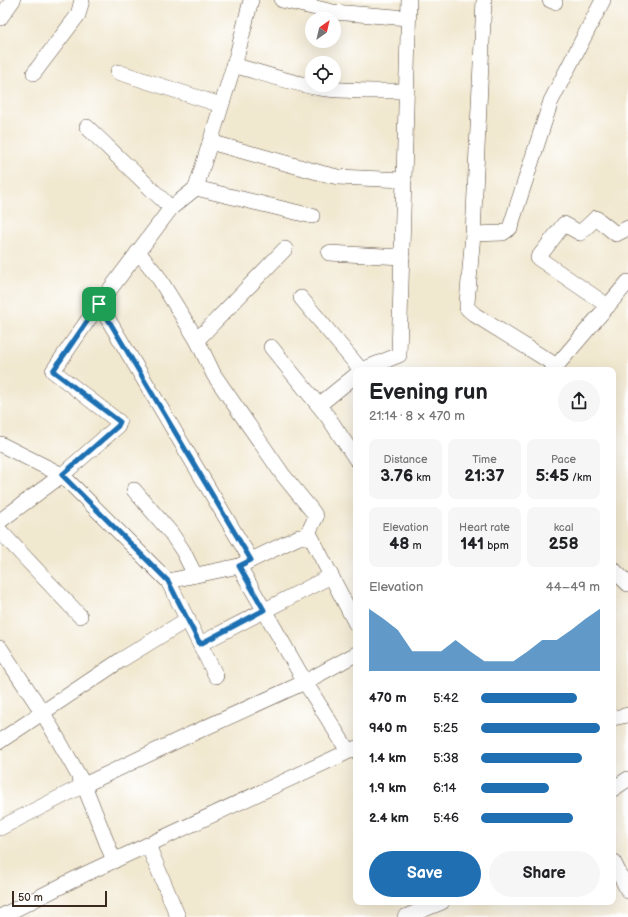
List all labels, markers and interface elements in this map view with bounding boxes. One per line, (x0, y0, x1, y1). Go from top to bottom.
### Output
north arrow (305, 12, 341, 48)
map controls (305, 12, 341, 92)
button: locate (305, 56, 341, 92)
pin (82, 287, 116, 321)
icon: arrive (88, 293, 110, 315)
text: Evening run (369, 379, 488, 406)
button: share (558, 380, 600, 422)
text: 21:14 · 8 × 470 m (369, 408, 465, 424)
text: Distance (384, 453, 427, 466)
text: Time (472, 453, 497, 466)
text: Pace (551, 453, 576, 466)
text: 3.76 (380, 466, 413, 486)
text: 21:37 (464, 466, 505, 486)
text: 5:45 (535, 466, 569, 486)
text: km (413, 471, 431, 484)
text: /km (569, 471, 592, 484)
text: Elevation (383, 521, 428, 534)
text: Heart rate (459, 521, 510, 534)
text: kcal (554, 521, 573, 534)
text: 48 (389, 534, 410, 554)
text: 141 (460, 534, 484, 554)
text: 258 (548, 534, 579, 554)
text: m (410, 539, 422, 552)
text: bpm (484, 539, 509, 552)
text: Elevation (369, 579, 423, 595)
text: 44–49 m (546, 579, 600, 595)
text: 470 m (369, 690, 407, 706)
text: 5:42 (433, 690, 459, 706)
text: 940 m (369, 720, 407, 736)
text: 5:25 (433, 720, 458, 736)
text: 1.4 km (369, 750, 406, 766)
text: 5:38 (433, 750, 459, 766)
text: 1.9 km (369, 780, 406, 796)
text: 6:14 (433, 780, 457, 796)
text: 2.4 km (369, 810, 409, 826)
text: 5:46 (433, 810, 459, 826)
button: Save (369, 851, 481, 897)
button: Share (489, 851, 600, 897)
scale bar (12, 889, 107, 908)
text: 50 m (18, 891, 43, 904)

